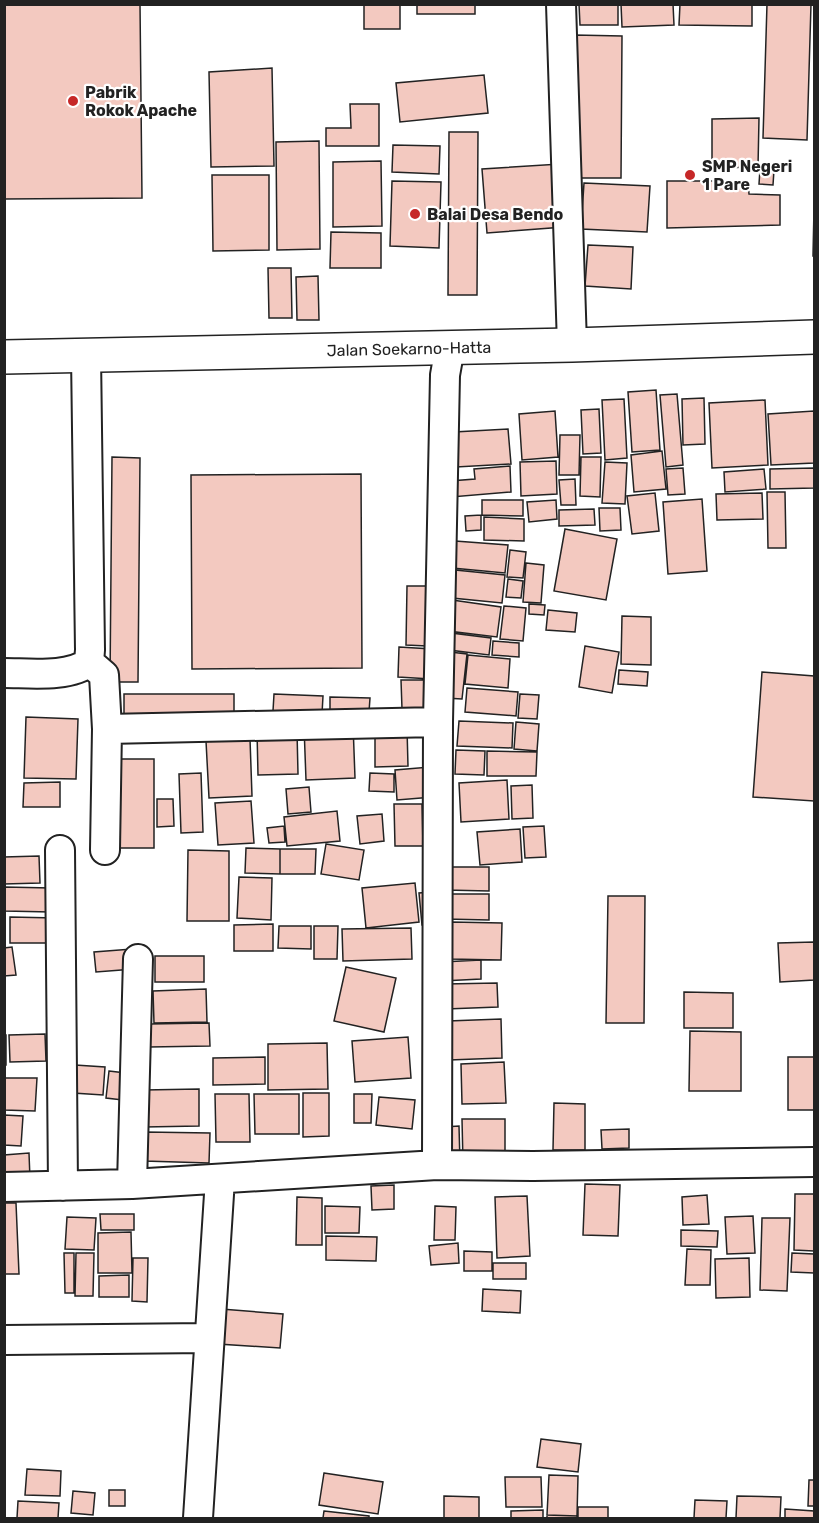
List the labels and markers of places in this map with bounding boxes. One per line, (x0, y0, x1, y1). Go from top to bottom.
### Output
place label: Pabrik Rokok Apache (85, 83, 197, 120)
marker: Pabrik Rokok Apache (66, 94, 80, 108)
place label: SMP Negeri 1 Pare (702, 157, 792, 194)
marker: SMP Negeri 1 Pare (683, 168, 697, 182)
place label: Balai Desa Bendo (427, 205, 564, 224)
marker: Balai Desa Bendo (408, 207, 422, 221)

